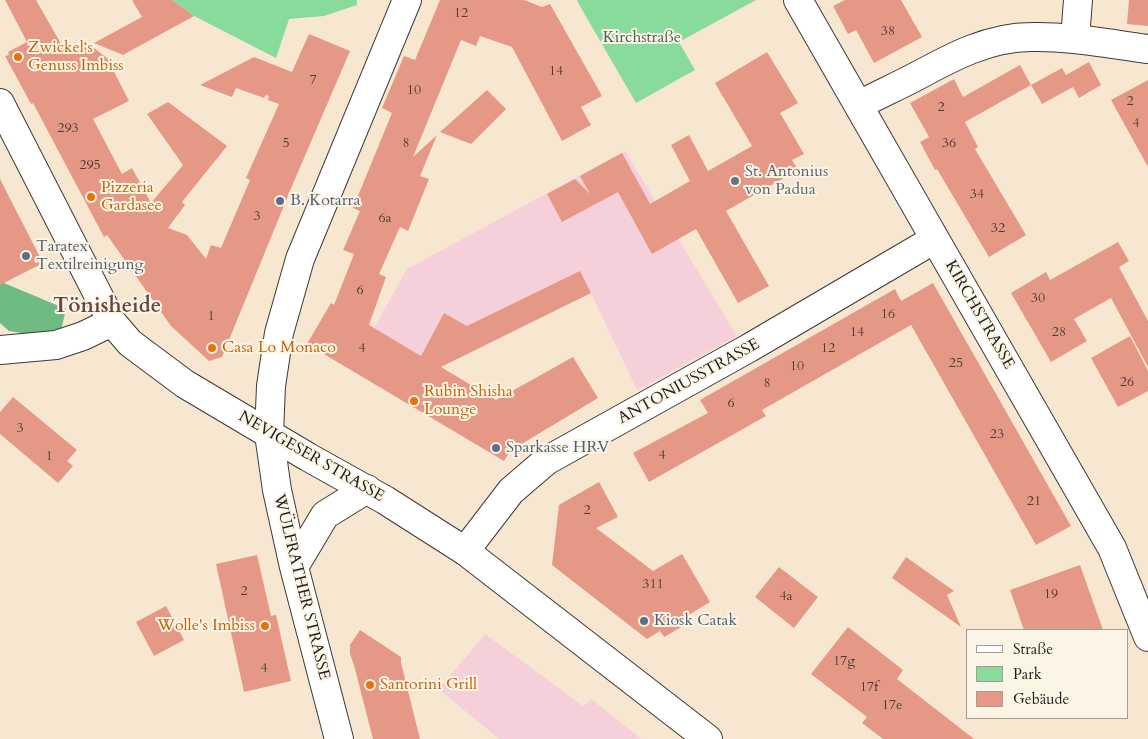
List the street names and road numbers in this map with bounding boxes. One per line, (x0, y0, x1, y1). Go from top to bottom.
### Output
street label: KIRCHSTRASSE (940, 257, 1018, 373)
street label: ANTONIUSSTRASSE (615, 335, 763, 429)
street label: NEVIGESER STRASSE (235, 408, 387, 506)
street label: WÜLFRATHER STRASSE (269, 492, 333, 682)

